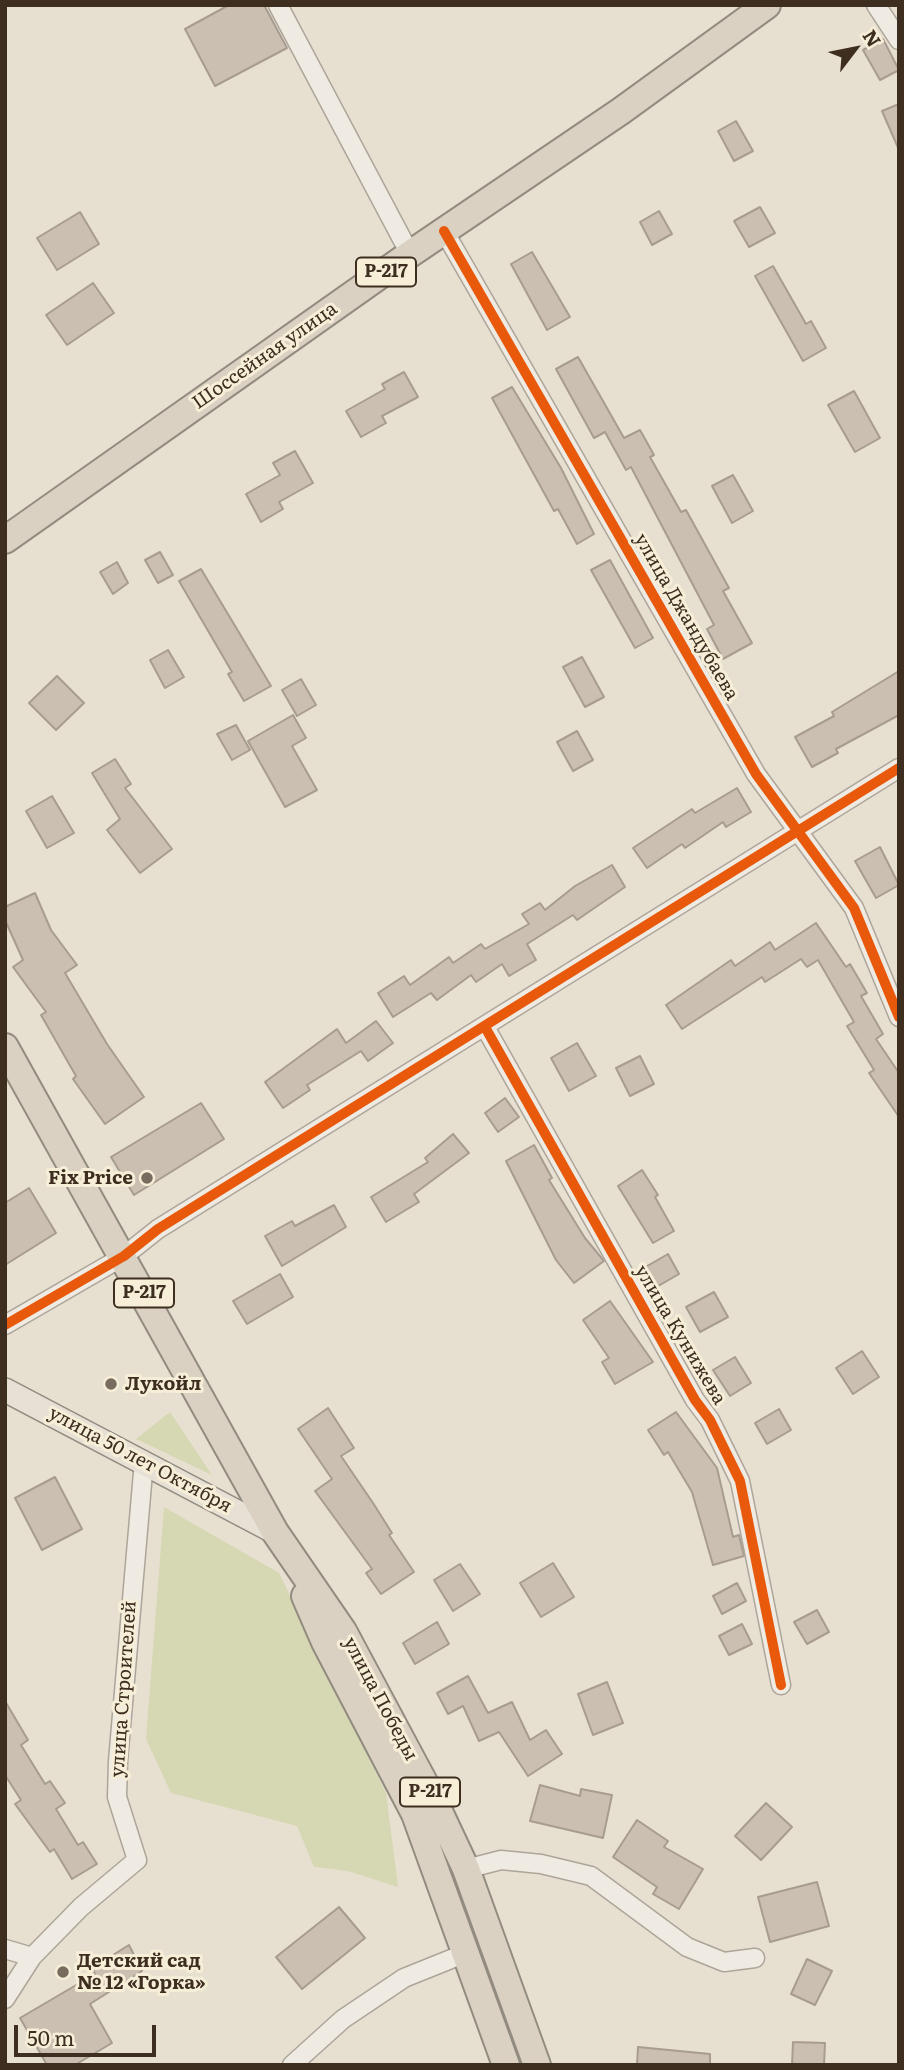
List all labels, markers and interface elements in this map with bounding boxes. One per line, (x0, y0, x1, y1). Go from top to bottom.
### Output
north arrow (820, 14, 890, 84)
text: N (857, 24, 889, 52)
road number: Р-217 (356, 258, 416, 286)
street label: Шоссейная улица (188, 298, 342, 414)
street label: улица Джандубаева (629, 529, 743, 705)
place label: Fix Price (48, 1167, 133, 1189)
marker: Fix Price (139, 1170, 155, 1186)
street label: улица Кунижева (629, 1261, 731, 1409)
road number: Р-217 (114, 1278, 174, 1308)
place label: Лукойл (125, 1373, 201, 1395)
marker: Лукойл (103, 1376, 119, 1392)
street label: улица 50 лет Октября (44, 1402, 236, 1518)
street label: улица Строителей (106, 1600, 142, 1778)
street label: улица Победы (338, 1633, 422, 1765)
road number: Р-217 (400, 1778, 460, 1806)
place label: Детский сад № 12 «Горка» (77, 1950, 206, 1994)
marker: Детский сад № 12 «Горка» (55, 1964, 71, 1980)
scale bar (18, 2010, 159, 2054)
text: 50 m (27, 2021, 74, 2052)

